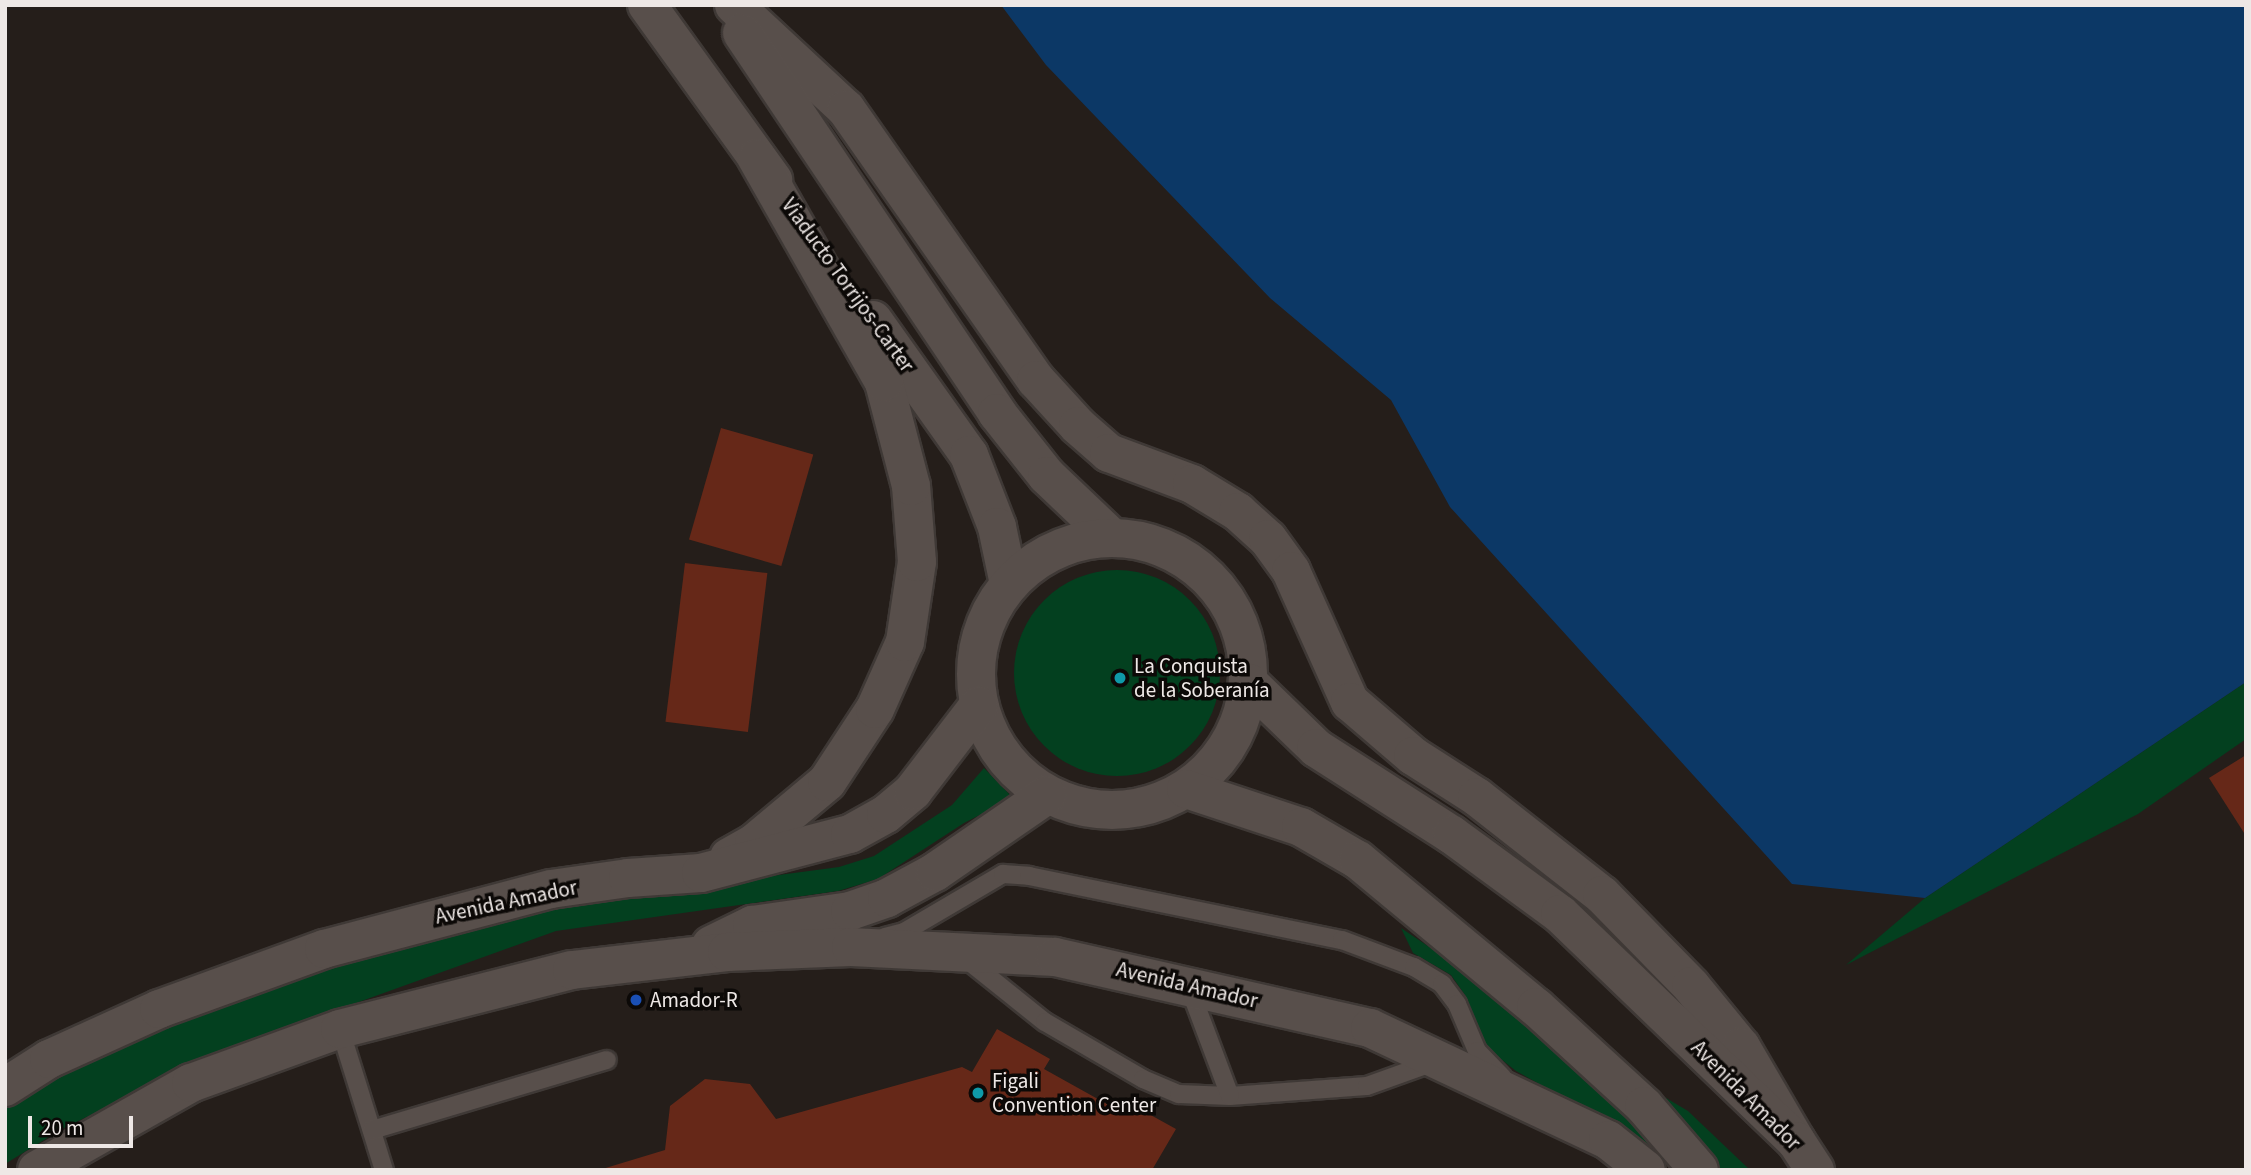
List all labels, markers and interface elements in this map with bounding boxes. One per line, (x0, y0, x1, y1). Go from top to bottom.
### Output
street label: Viaducto Torrijos-Carter (776, 193, 920, 377)
place label: La Conquista de la Soberanía (1134, 653, 1270, 703)
marker: La Conquista de la Soberanía (1112, 670, 1128, 686)
street label: Avenida Amador (433, 875, 579, 929)
street label: Avenida Amador (1114, 957, 1260, 1013)
place label: Amador-R (650, 987, 738, 1013)
marker: Amador-R (628, 992, 644, 1008)
street label: Avenida Amador (1686, 1035, 1806, 1155)
place label: Figali Convention Center (992, 1068, 1156, 1118)
marker: Figali Convention Center (970, 1085, 986, 1101)
scale bar (32, 1102, 136, 1146)
text: 20 m (41, 1113, 83, 1143)

